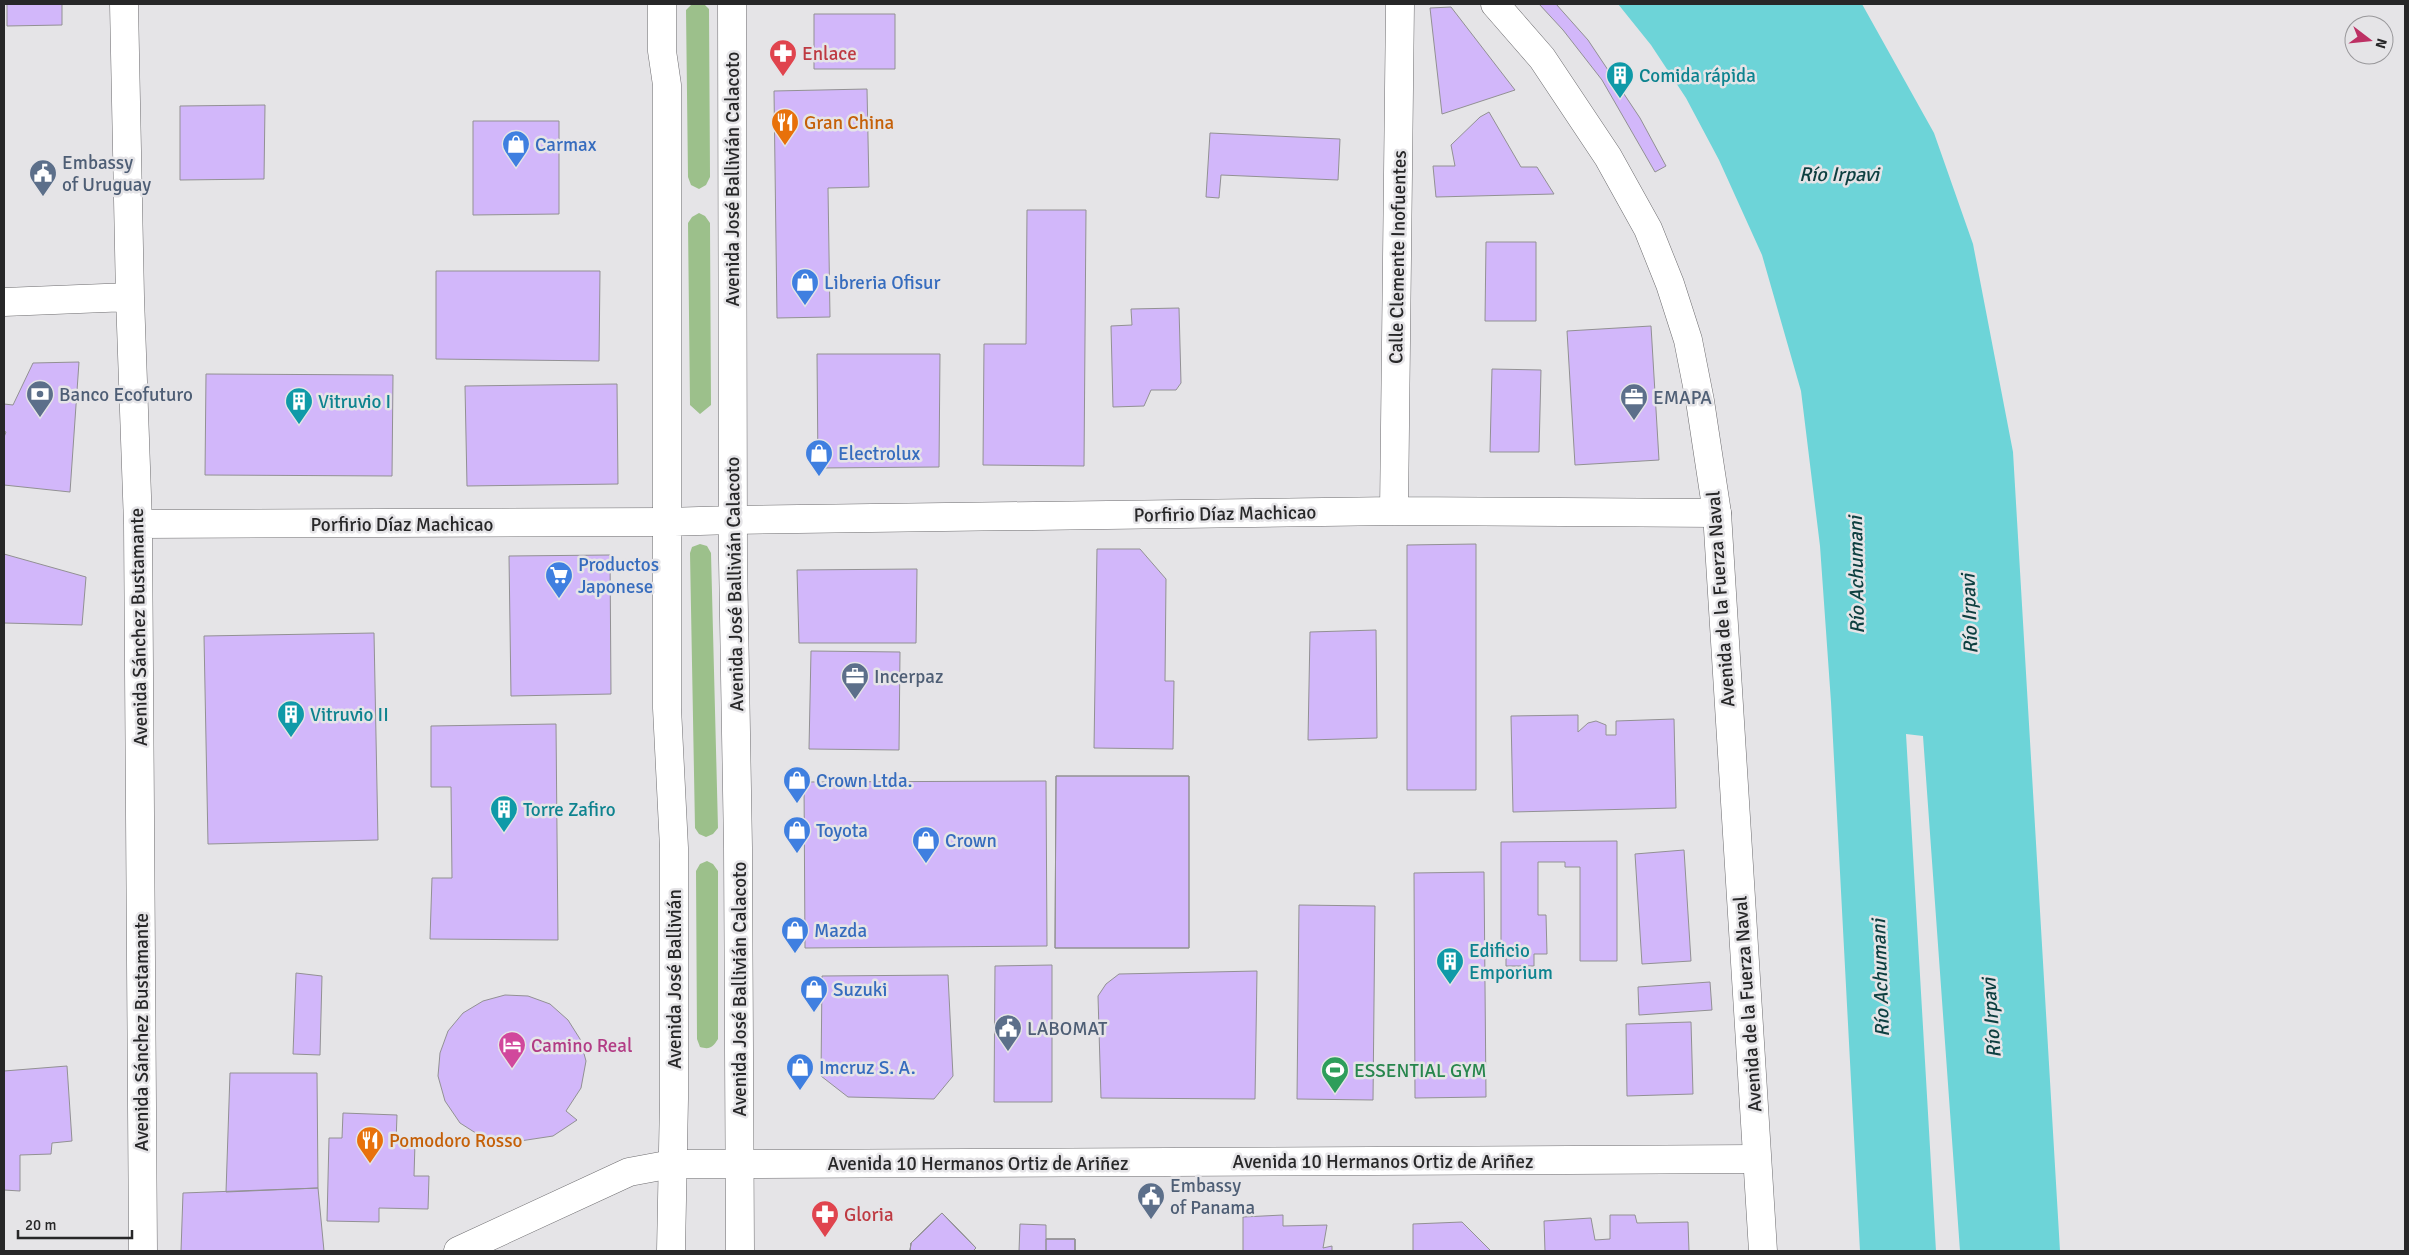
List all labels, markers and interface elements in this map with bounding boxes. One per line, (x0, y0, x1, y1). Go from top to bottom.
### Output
north arrow (2344, 15, 2394, 65)
text: N (2372, 36, 2391, 50)
pharmacy icon: Enlace (768, 38, 798, 77)
place label: Enlace (802, 42, 857, 66)
street label: Avenida José Ballivián Calacoto (721, 52, 745, 306)
building icon: Comida rápida (1605, 60, 1635, 99)
place label: Comida rápida (1639, 64, 1756, 88)
restaurant icon: Gran China (770, 107, 800, 146)
place label: Gran China (804, 111, 894, 135)
shop icon: Carmax (501, 129, 531, 168)
place label: Carmax (535, 133, 597, 157)
street label: Calle Clemente Inofuentes (1384, 150, 1412, 364)
place label: Embassy of Uruguay (62, 151, 151, 197)
public building icon: Embassy of Uruguay (28, 158, 58, 197)
water label: Río Irpavi (1799, 162, 1881, 187)
shop icon: Libreria Ofisur (790, 267, 820, 306)
place label: Libreria Ofisur (824, 271, 940, 295)
bank icon: Banco Ecofuturo (25, 379, 55, 418)
office icon: EMAPA (1619, 382, 1649, 421)
place label: Banco Ecofuturo (59, 383, 193, 407)
building icon: Vitruvio I (284, 386, 314, 425)
place label: EMAPA (1653, 386, 1712, 410)
place label: Vitruvio I (318, 390, 391, 414)
shop icon: Electrolux (804, 438, 834, 477)
place label: Electrolux (838, 442, 921, 466)
street label: Avenida José Ballivián Calacoto (721, 456, 749, 712)
street label: Avenida de la Fuerza Naval (1701, 490, 1741, 708)
street label: Porfirio Díaz Machicao (1133, 500, 1317, 528)
street label: Avenida Sánchez Bustamante (125, 508, 153, 746)
street label: Porfirio Díaz Machicao (311, 513, 493, 537)
water label: Río Achumani (1843, 514, 1870, 634)
place label: Productos Japonese (578, 553, 659, 599)
supermarket icon: Productos Japonese (544, 560, 574, 599)
water label: Río Irpavi (1956, 572, 1983, 654)
office icon: Incerpaz (840, 661, 870, 700)
place label: Incerpaz (874, 665, 943, 689)
building icon: Vitruvio II (276, 699, 306, 738)
place label: Vitruvio II (310, 703, 389, 727)
shop icon: Crown Ltda. (782, 765, 812, 804)
place label: Crown Ltda. (816, 769, 913, 793)
building icon: Torre Zafiro (489, 794, 519, 833)
place label: Torre Zafiro (523, 798, 616, 822)
shop icon: Toyota (782, 815, 812, 854)
place label: Toyota (816, 819, 868, 843)
shop icon: Crown (911, 825, 941, 864)
place label: Crown (945, 829, 997, 853)
street label: Avenida José Ballivián Calacoto (728, 862, 752, 1116)
street label: Avenida José Ballivián (663, 889, 687, 1069)
street label: Avenida de la Fuerza Naval (1728, 895, 1768, 1113)
street label: Avenida Sánchez Bustamante (130, 913, 154, 1151)
shop icon: Mazda (780, 915, 810, 954)
water label: Río Achumani (1866, 917, 1895, 1037)
place label: Mazda (814, 919, 867, 943)
place label: Edificio Emporium (1469, 939, 1553, 985)
building icon: Edificio Emporium (1435, 946, 1465, 985)
shop icon: Suzuki (799, 974, 829, 1013)
water label: Río Irpavi (1976, 975, 2007, 1059)
place label: Suzuki (833, 978, 887, 1002)
public building icon: LABOMAT (993, 1013, 1023, 1052)
place label: LABOMAT (1027, 1017, 1108, 1041)
hotel icon: Camino Real (497, 1030, 527, 1069)
place label: Camino Real (531, 1034, 633, 1058)
shop icon: Imcruz S. A. (785, 1052, 815, 1091)
sports icon: ESSENTIAL GYM (1320, 1055, 1350, 1094)
place label: Imcruz S. A. (819, 1056, 916, 1080)
place label: ESSENTIAL GYM (1354, 1059, 1486, 1083)
restaurant icon: Pomodoro Rosso (355, 1125, 385, 1164)
place label: Pomodoro Rosso (389, 1129, 522, 1153)
street label: Avenida 10 Hermanos Ortiz de Ariñez (1233, 1150, 1533, 1174)
street label: Avenida 10 Hermanos Ortiz de Ariñez (828, 1152, 1128, 1176)
place label: Embassy of Panama (1170, 1174, 1255, 1220)
public building icon: Embassy of Panama (1136, 1181, 1166, 1220)
pharmacy icon: Gloria (810, 1199, 840, 1238)
place label: Gloria (844, 1203, 894, 1227)
scale bar (18, 1208, 131, 1240)
text: 20 m (25, 1216, 56, 1234)

